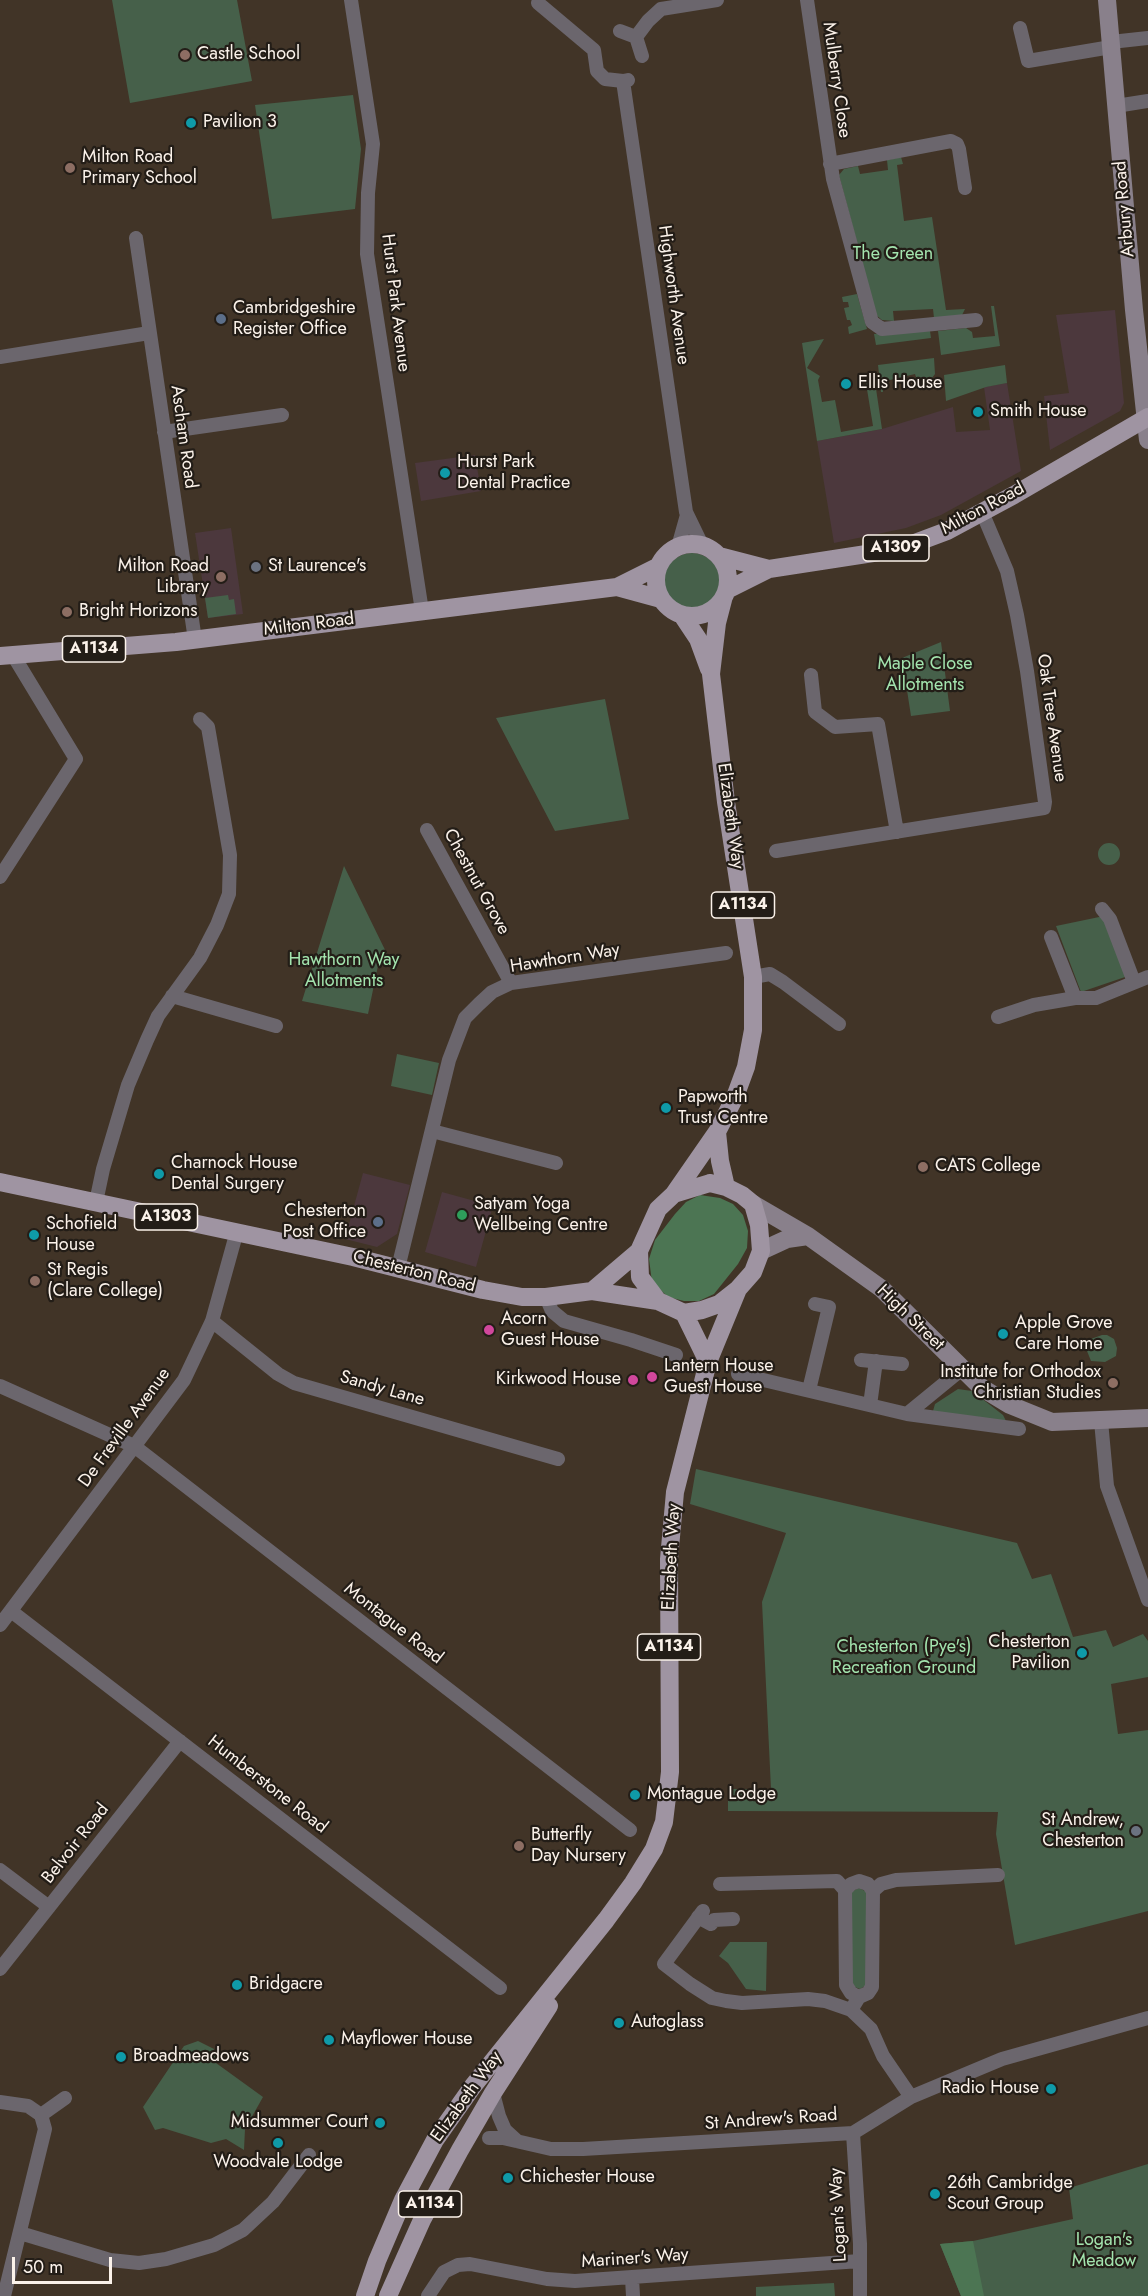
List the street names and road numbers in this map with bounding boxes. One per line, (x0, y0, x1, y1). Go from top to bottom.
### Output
street label: Mulberry Close (817, 21, 855, 139)
street label: Arbury Road (1110, 160, 1140, 258)
street label: Highworth Avenue (653, 224, 693, 366)
street label: Hurst Park Avenue (376, 233, 414, 373)
street label: Ascham Road (165, 384, 201, 490)
street label: Milton Road (938, 478, 1028, 540)
road number: A1309 (863, 535, 929, 561)
street label: Milton Road (262, 609, 356, 641)
road number: A1134 (62, 636, 125, 662)
street label: Oak Tree Avenue (1031, 653, 1071, 783)
street label: Elizabeth Way (712, 762, 748, 870)
street label: Chestnut Grove (438, 825, 514, 939)
road number: A1134 (712, 892, 774, 918)
street label: Hawthorn Way (509, 940, 621, 978)
road number: A1303 (134, 1204, 198, 1230)
street label: Chesterton Road (350, 1246, 478, 1298)
street label: High Street (872, 1280, 948, 1356)
street label: De Freville Avenue (75, 1364, 175, 1492)
street label: Sandy Lane (337, 1367, 427, 1411)
street label: Elizabeth Way (658, 1503, 686, 1611)
street label: Montague Road (339, 1579, 447, 1669)
road number: A1134 (638, 1634, 700, 1660)
street label: Humberstone Road (203, 1731, 331, 1839)
street label: Belvoir Road (38, 1800, 114, 1888)
street label: Elizabeth Way (427, 2047, 507, 2147)
street label: St Andrew's Road (704, 2105, 838, 2135)
street label: Logan's Way (826, 2167, 852, 2263)
road number: A1134 (398, 2191, 462, 2217)
street label: Mariner's Way (581, 2244, 689, 2274)

